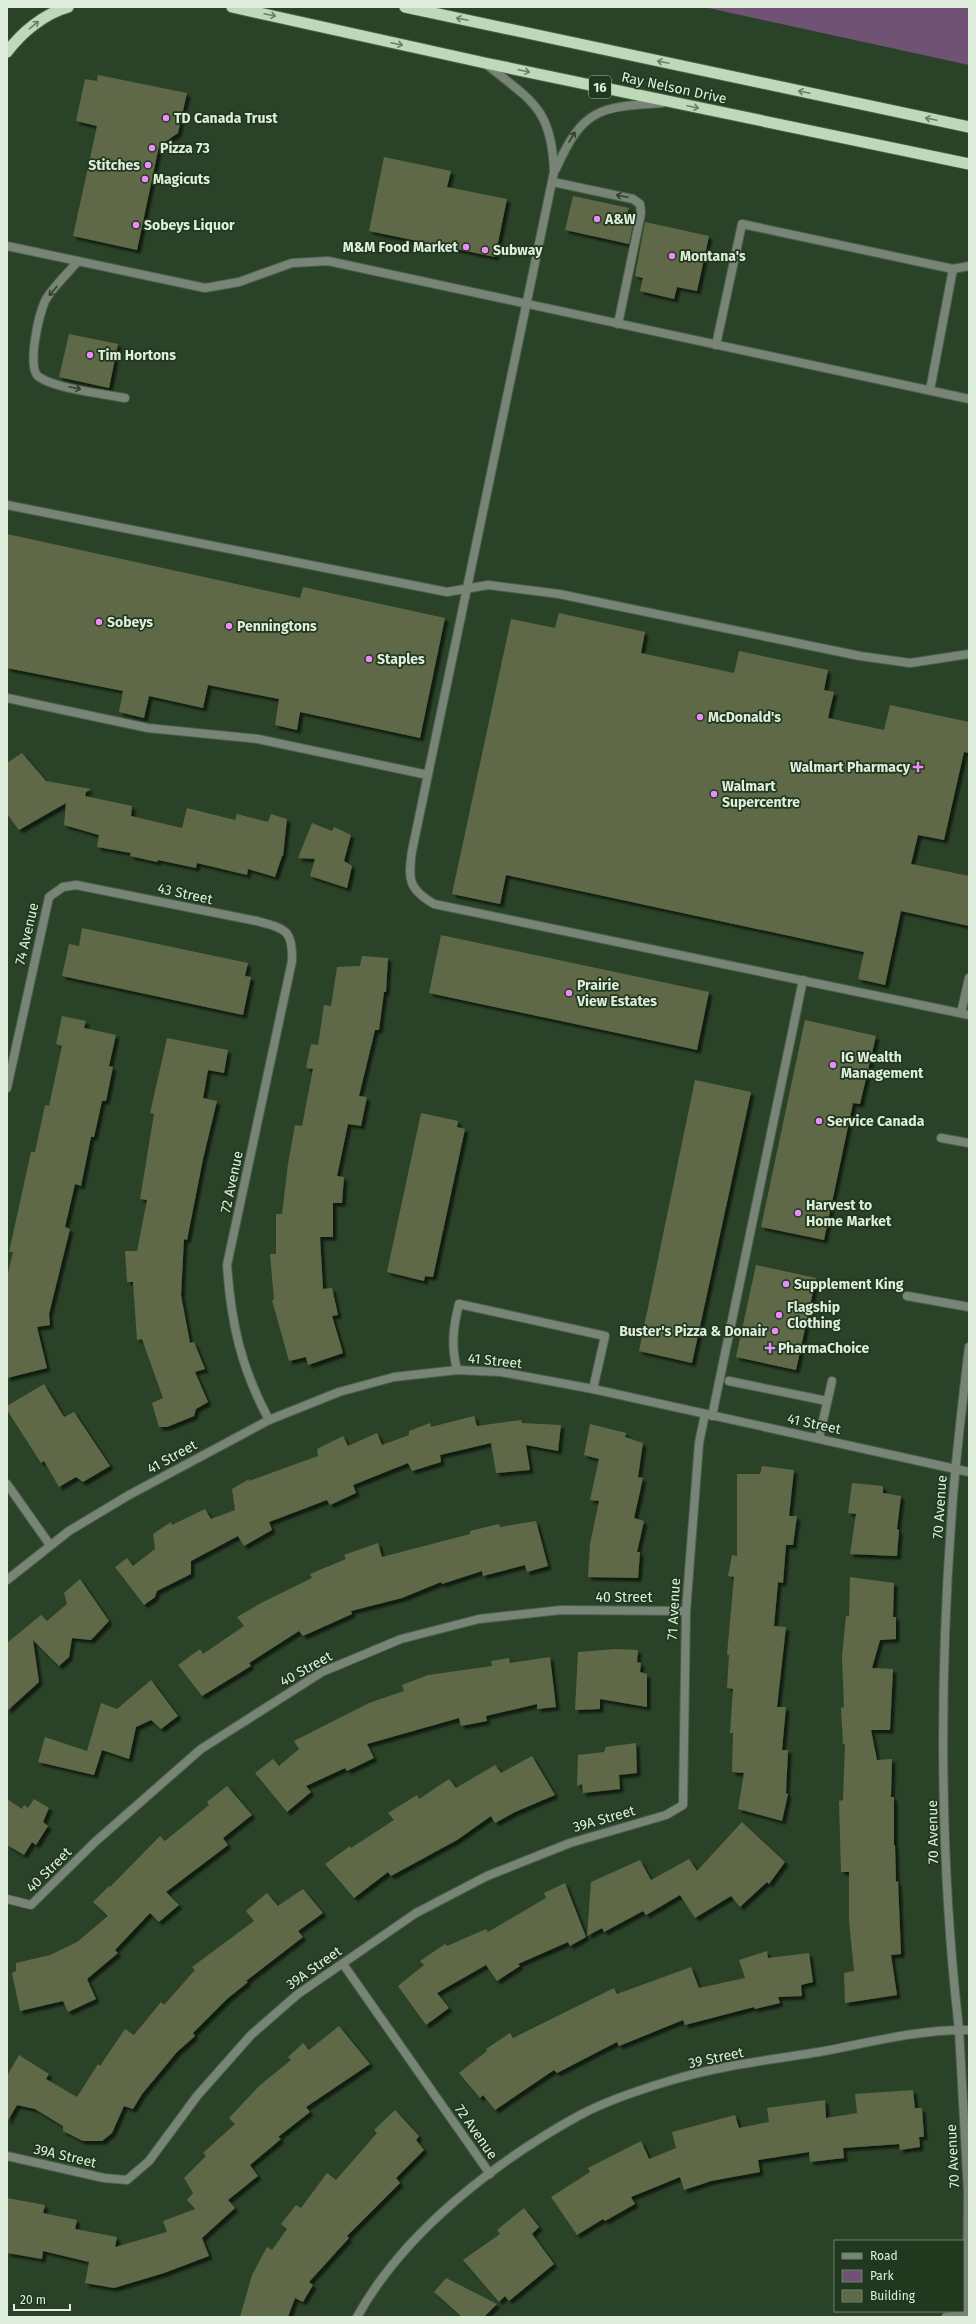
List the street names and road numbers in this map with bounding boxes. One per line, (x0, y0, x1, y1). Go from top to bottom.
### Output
street label: Ray Nelson Drive (620, 69, 728, 107)
road number: 16 (589, 76, 611, 98)
street label: 43 Street (156, 880, 215, 908)
street label: 74 Avenue (12, 901, 42, 967)
street label: 72 Avenue (217, 1149, 247, 1215)
street label: 41 Street (467, 1350, 524, 1372)
street label: 41 Street (786, 1410, 843, 1438)
street label: 41 Street (144, 1436, 201, 1478)
street label: 70 Avenue (929, 1474, 951, 1540)
street label: 71 Avenue (664, 1577, 684, 1641)
street label: 40 Street (596, 1589, 653, 1606)
street label: 40 Street (277, 1647, 336, 1690)
street label: 70 Avenue (924, 1800, 942, 1864)
street label: 39A Street (571, 1802, 638, 1836)
street label: 40 Street (23, 1843, 76, 1896)
street label: 39A Street (283, 1942, 346, 1993)
street label: 39 Street (687, 2044, 746, 2072)
street label: 72 Avenue (451, 2101, 501, 2163)
street label: 70 Avenue (943, 2124, 963, 2188)
street label: 39A Street (32, 2141, 99, 2172)

